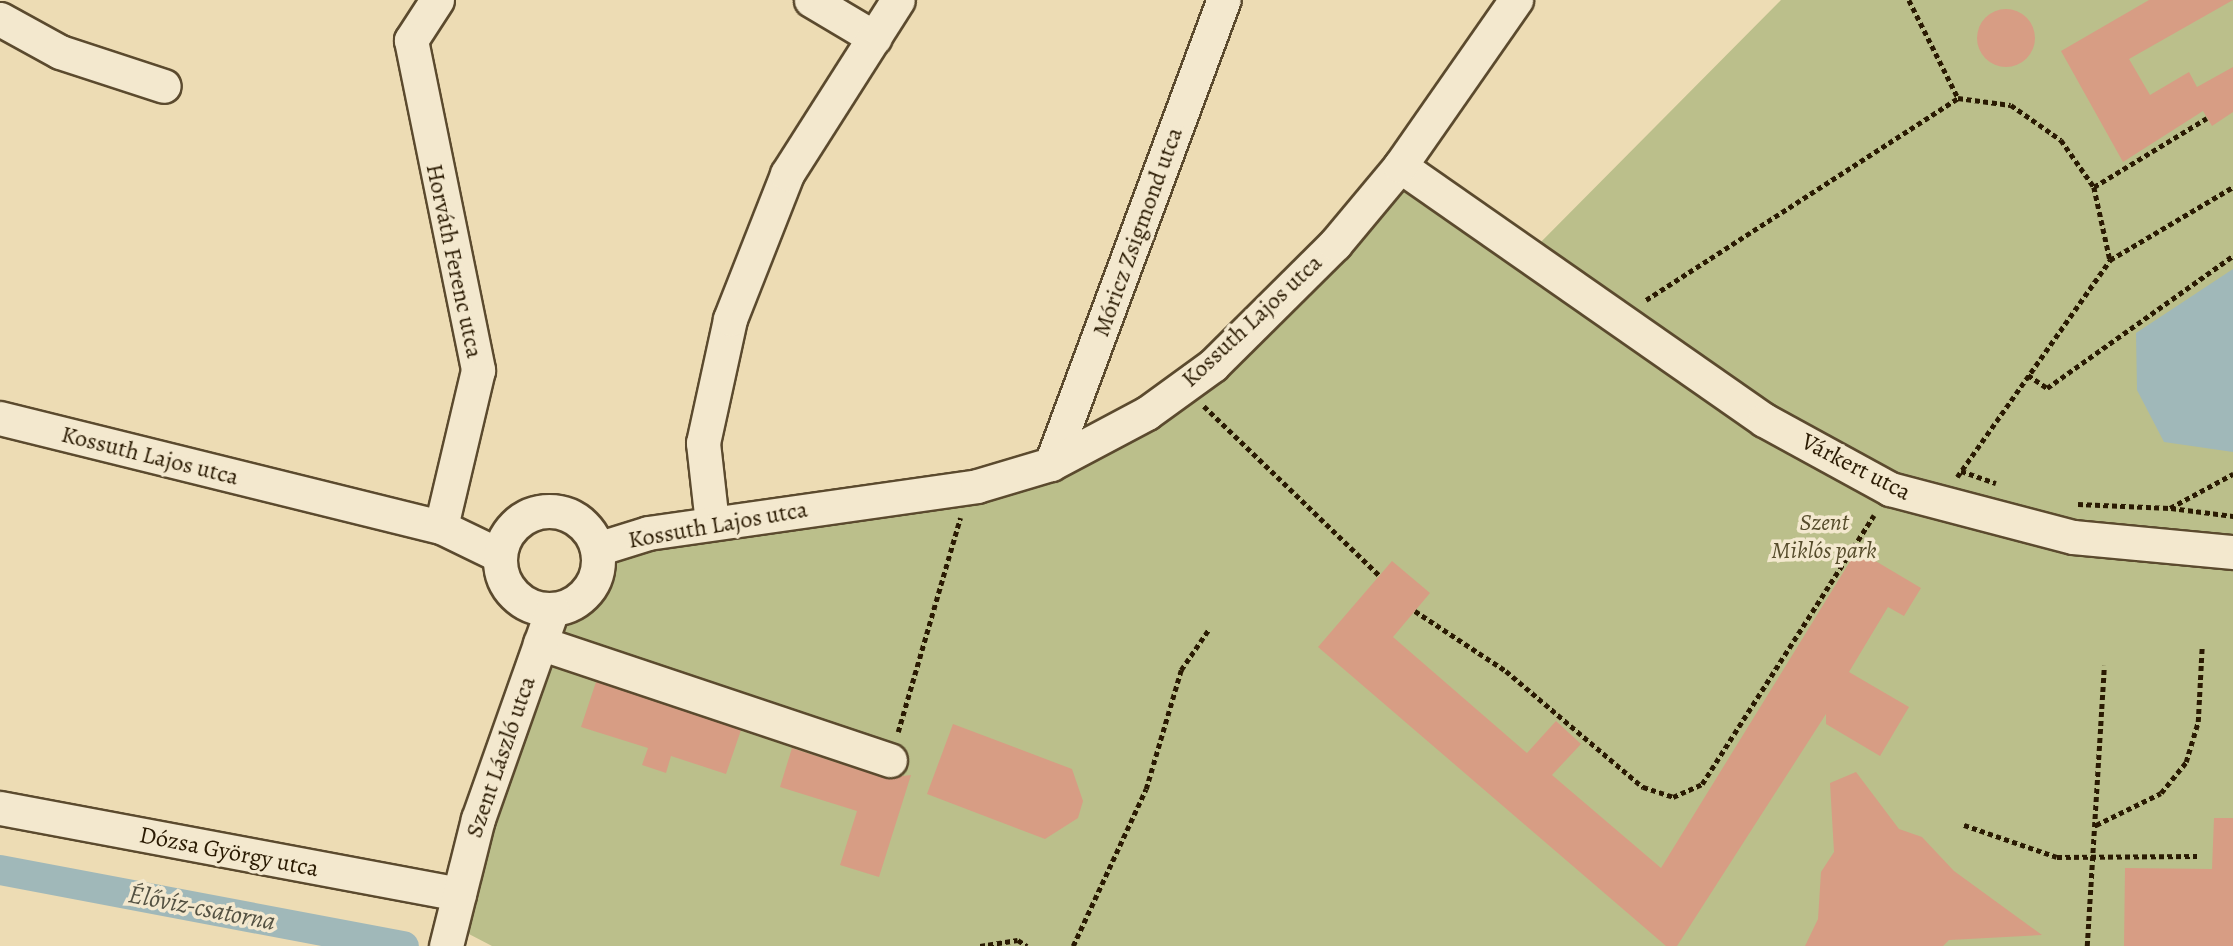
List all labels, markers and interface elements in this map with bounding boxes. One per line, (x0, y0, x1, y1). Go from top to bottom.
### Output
street label: Móricz Zsigmond utca (1087, 123, 1189, 341)
street label: Horváth Ferenc utca (419, 161, 489, 361)
street label: Kossuth Lajos utca (1176, 248, 1328, 394)
street label: Kossuth Lajos utca (58, 420, 242, 492)
street label: Várkert utca (1796, 427, 1916, 507)
street label: Kossuth Lajos utca (626, 495, 810, 555)
park label: Szent Miklós park (1771, 509, 1877, 565)
street label: Szent László utca (460, 672, 542, 842)
street label: Dózsa György utca (137, 821, 321, 883)
water label: Élővíz-csatorna (126, 878, 278, 938)

